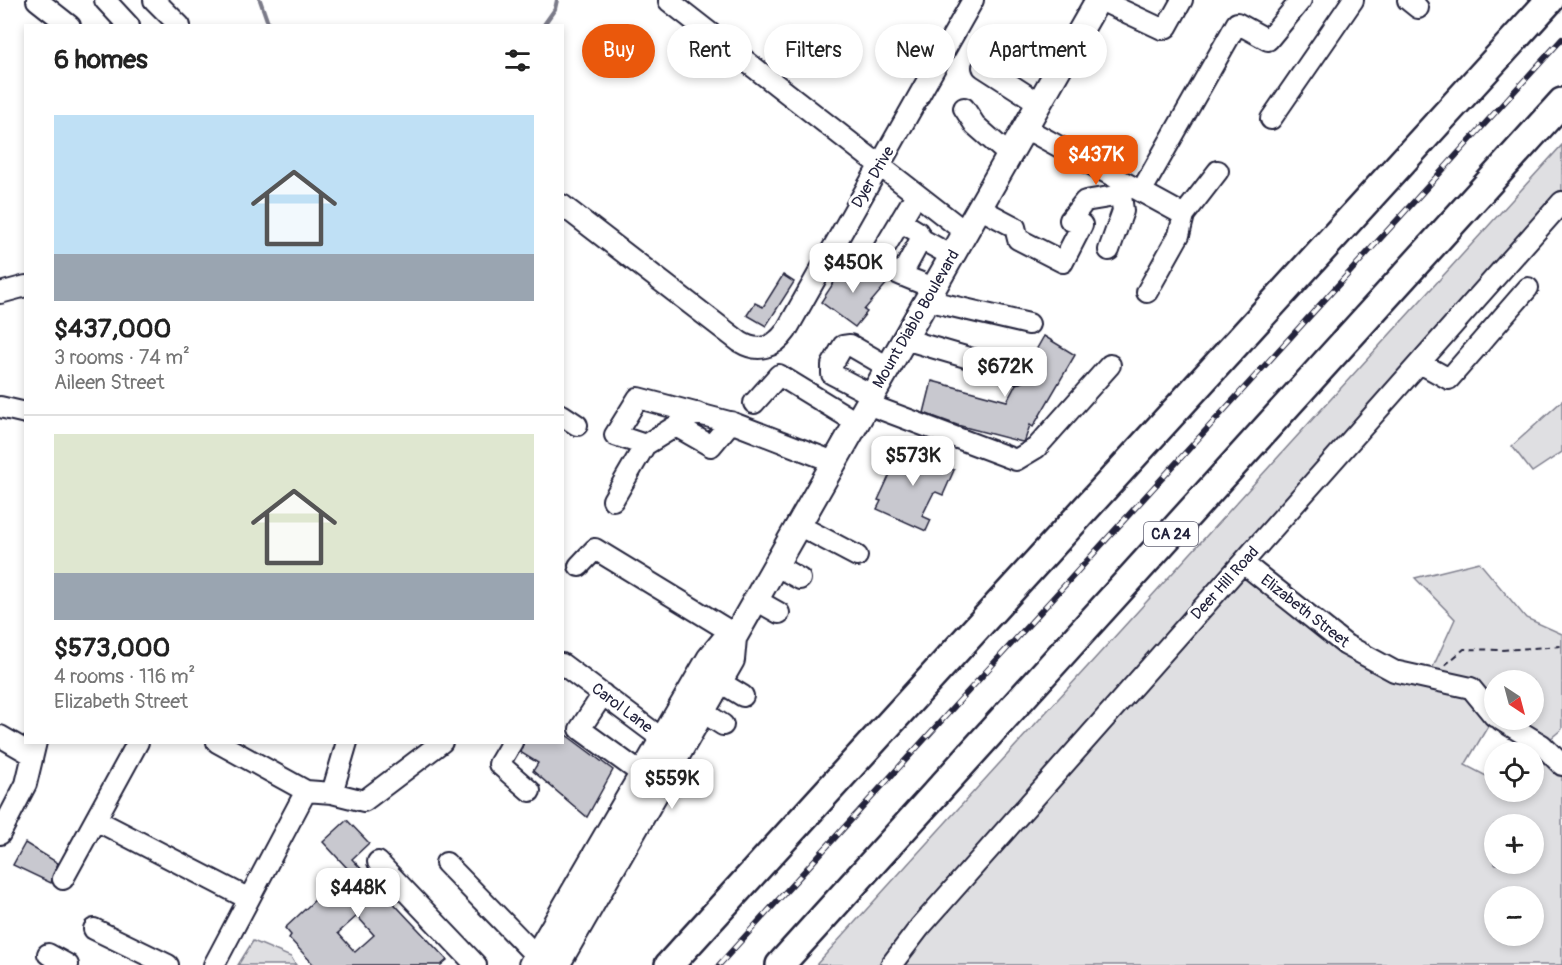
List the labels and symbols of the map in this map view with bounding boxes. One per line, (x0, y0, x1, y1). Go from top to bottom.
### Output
pin: $437K (1054, 135, 1138, 186)
street label: Dyer Drive (847, 142, 899, 211)
pin: $450K (811, 243, 895, 294)
street label: Mount Diablo Boulevard (868, 246, 964, 392)
pin: $672K (963, 347, 1047, 398)
pin: $573K (871, 436, 955, 487)
road number: CA 24 (1144, 522, 1198, 546)
street label: Deer Hill Road (1187, 542, 1263, 624)
street label: Elizabeth Street (1257, 570, 1354, 652)
north arrow (1484, 670, 1544, 730)
street label: Carol Lane (587, 678, 657, 738)
pin: $559K (630, 759, 714, 810)
pin: $448K (316, 868, 400, 919)

